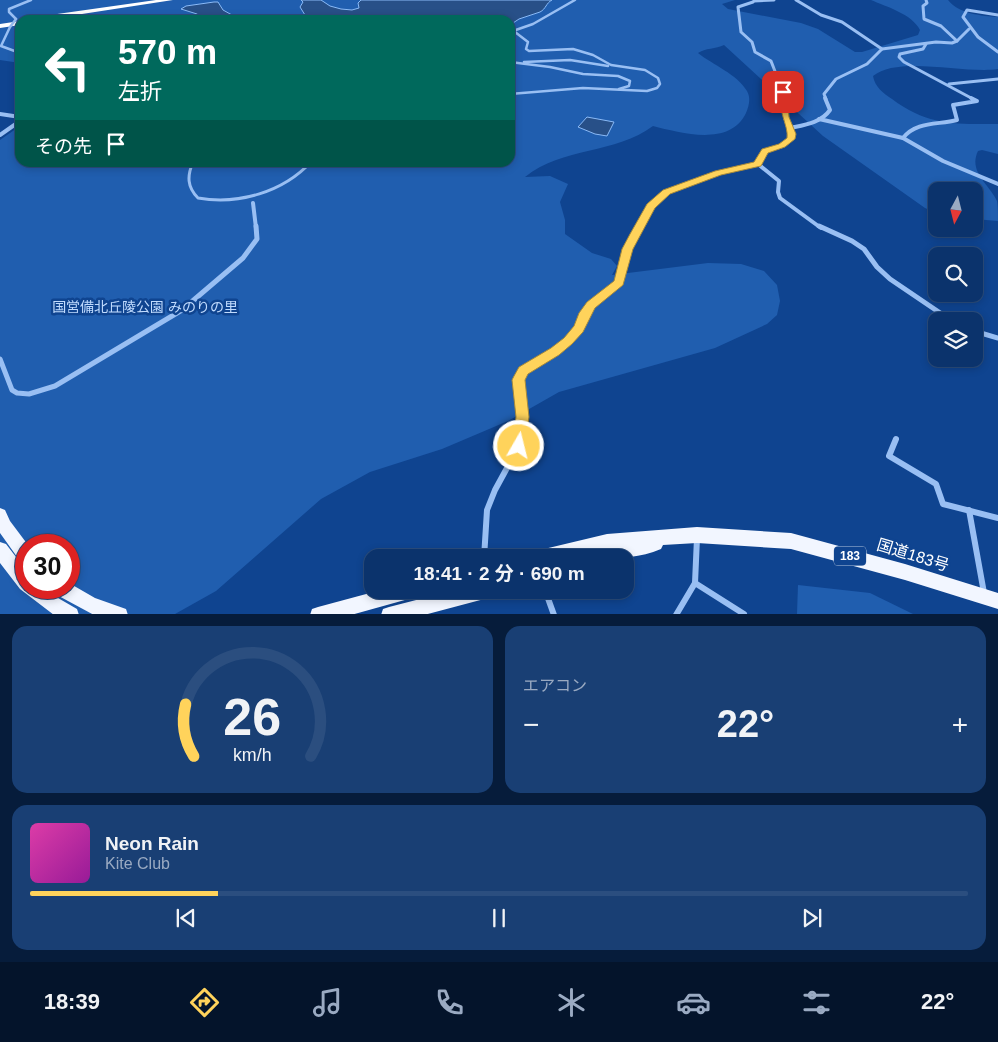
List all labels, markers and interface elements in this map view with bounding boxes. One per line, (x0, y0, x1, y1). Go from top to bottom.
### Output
text: 570 m (118, 32, 217, 71)
icon: left (35, 35, 100, 100)
pin (762, 71, 804, 113)
icon: arrive (769, 78, 797, 106)
text: 左折 (118, 79, 162, 104)
icon: arrive (102, 130, 130, 158)
text: その先 (35, 136, 92, 157)
north arrow (928, 182, 982, 238)
map controls (928, 182, 983, 367)
button: search (928, 247, 983, 302)
park label: 国営備北丘陵公園 みのりの里 (52, 299, 238, 315)
button: layers (928, 312, 983, 367)
position arrow (492, 419, 544, 471)
speed limit sign: 30 (15, 534, 80, 599)
street label: 国道183号 (875, 536, 951, 574)
road number: 183 (834, 546, 866, 566)
text: 18:41 · 2 分 · 690 m (413, 563, 585, 584)
text: エアコン (523, 677, 587, 694)
text: 26 (224, 688, 281, 746)
text: 22° (717, 703, 774, 745)
text: − (523, 709, 539, 740)
text: + (952, 709, 968, 740)
text: km/h (233, 745, 272, 765)
text: Neon Rain (105, 833, 199, 854)
text: Kite Club (105, 855, 170, 872)
icon: previous (172, 904, 200, 932)
icon: pause (485, 904, 513, 932)
icon: next (798, 904, 826, 932)
icon: directions (187, 985, 222, 1020)
icon: music (310, 985, 345, 1020)
icon: phone (432, 985, 467, 1020)
icon: climate (554, 985, 589, 1020)
icon: car (676, 985, 711, 1020)
icon: filters (799, 985, 834, 1020)
text: 18:39 (44, 989, 100, 1014)
text: 22° (921, 989, 954, 1014)

